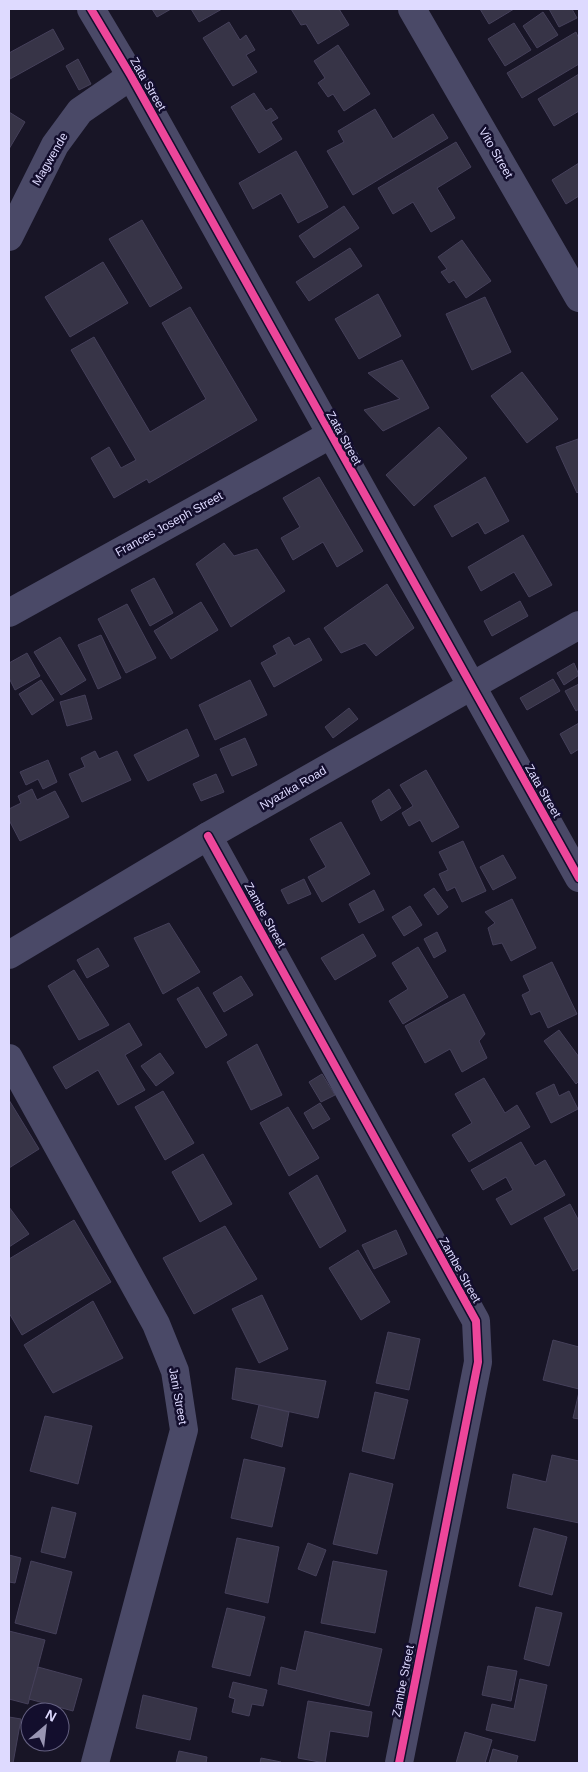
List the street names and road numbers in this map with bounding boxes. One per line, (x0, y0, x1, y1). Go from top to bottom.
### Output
street label: Zata Street (127, 55, 169, 114)
street label: Vito Street (476, 125, 516, 181)
street label: Magwende (29, 130, 71, 188)
street label: Zata Street (323, 409, 365, 468)
street label: Frances Joseph Street (113, 488, 226, 559)
street label: Zata Street (522, 762, 564, 821)
street label: Nyazika Road (257, 763, 329, 813)
street label: Zambe Street (241, 880, 289, 951)
street label: Zambe Street (436, 1235, 484, 1306)
street label: Jani Street (166, 1367, 190, 1426)
street label: Zambe Street (389, 1643, 417, 1718)

